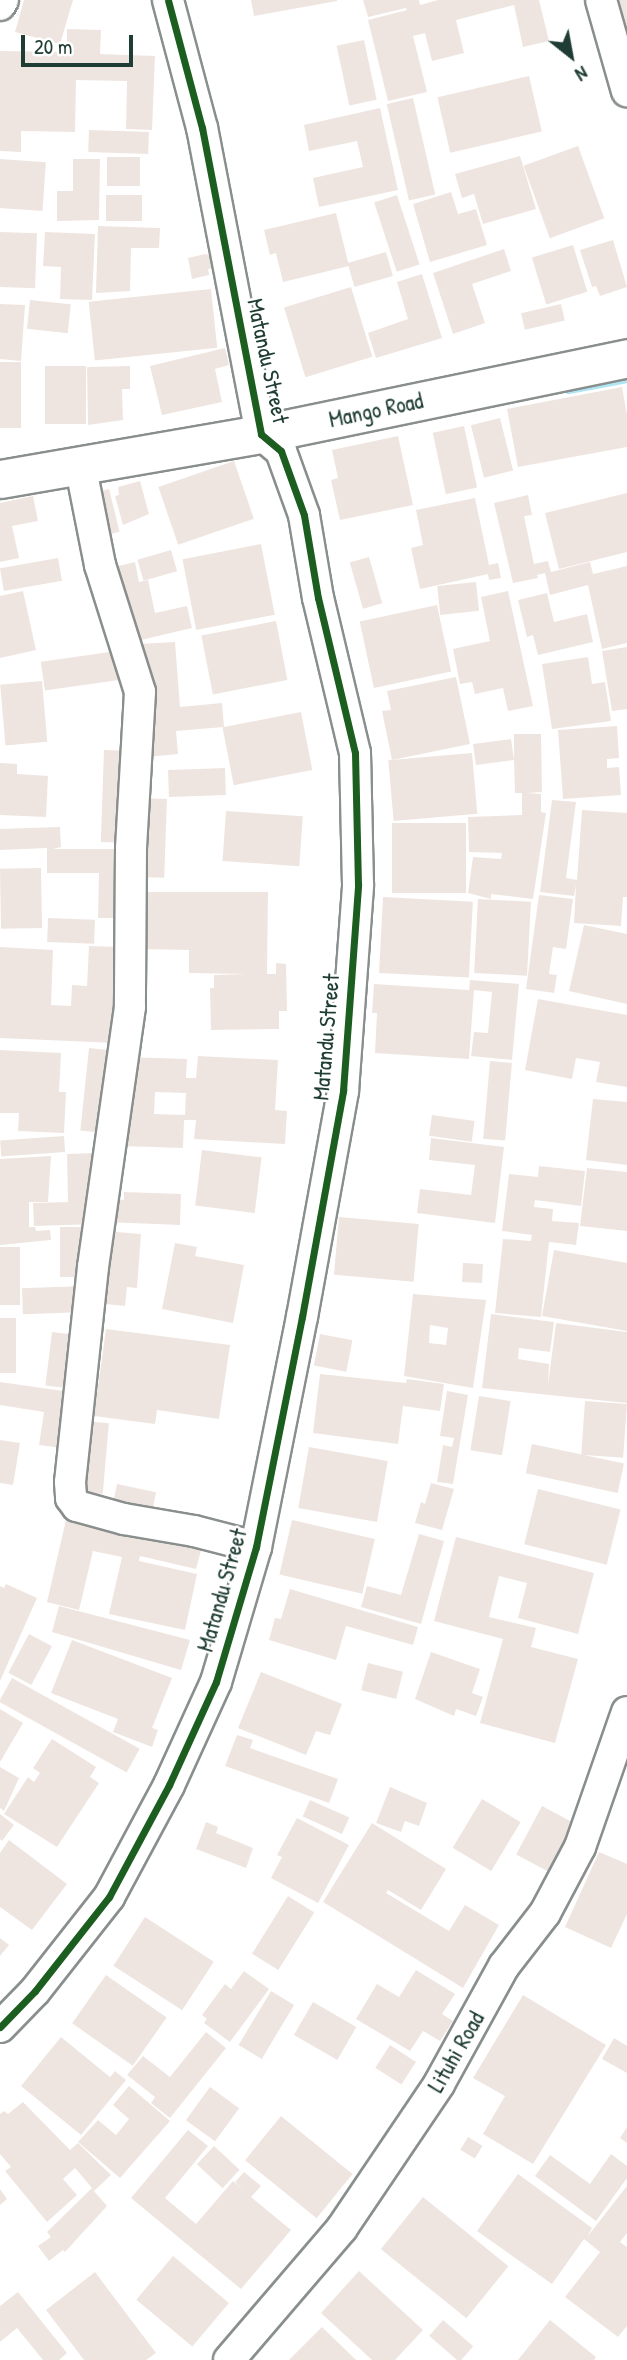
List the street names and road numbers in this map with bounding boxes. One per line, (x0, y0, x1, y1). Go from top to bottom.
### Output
street label: Matandu Street (241, 296, 295, 426)
street label: Mango Road (326, 387, 426, 433)
street label: Matandu Street (307, 973, 345, 1101)
street label: Matandu Street (191, 1525, 253, 1655)
street label: Lituhi Road (422, 2007, 490, 2097)

